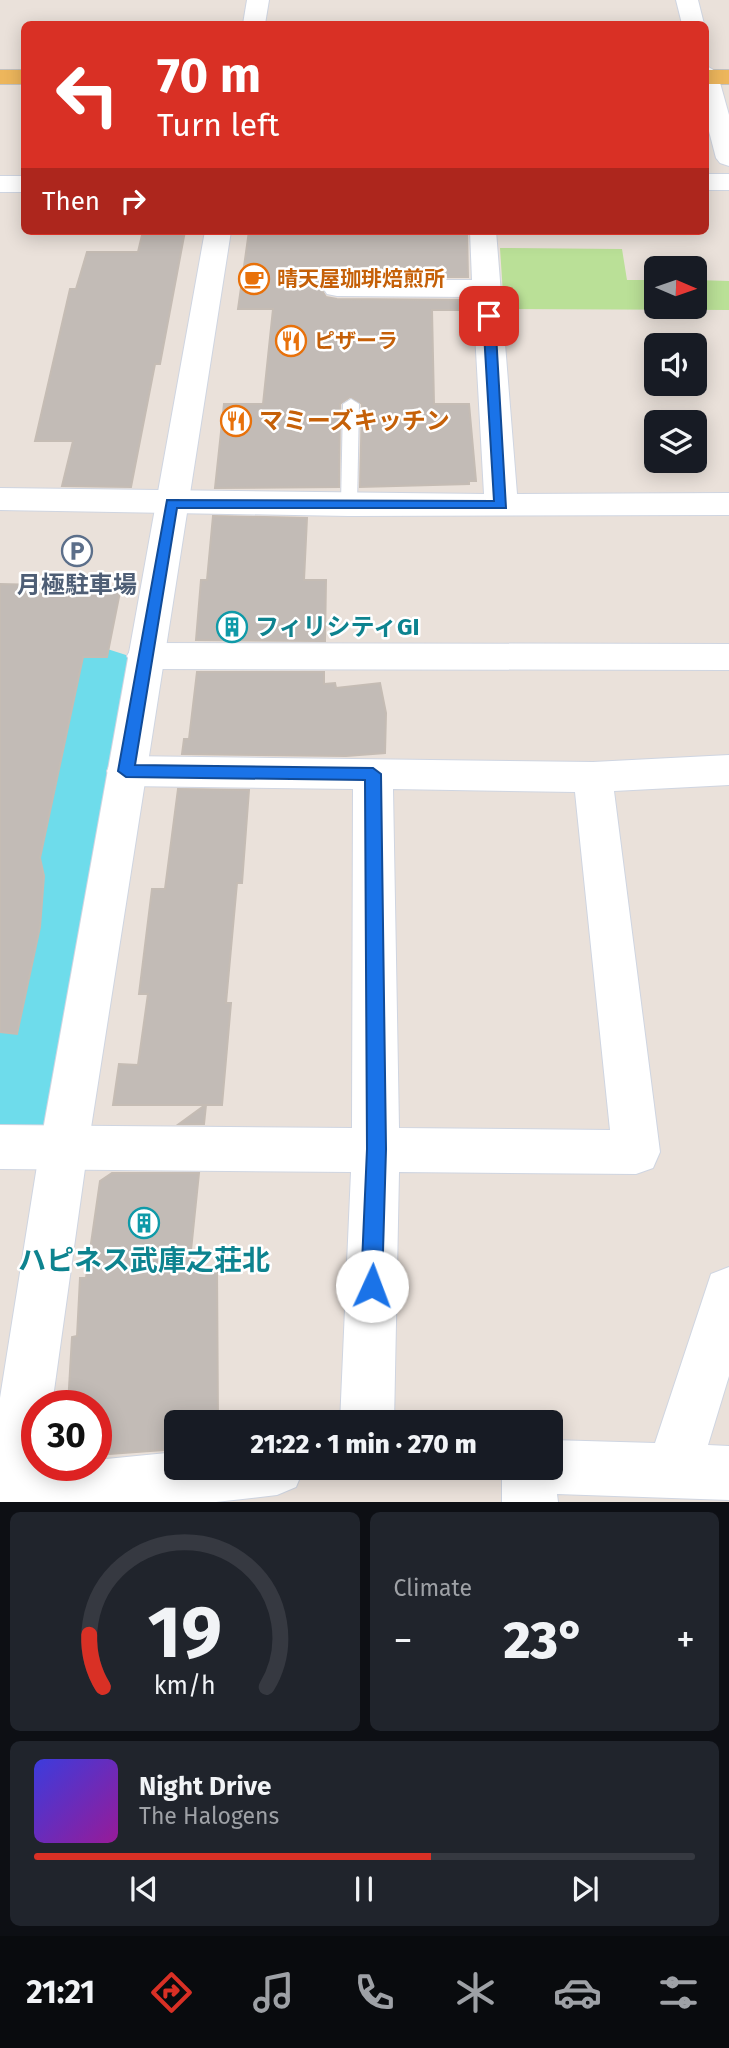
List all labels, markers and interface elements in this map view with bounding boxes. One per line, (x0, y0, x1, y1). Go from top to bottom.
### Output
text: 70 m (157, 46, 261, 105)
icon: left (42, 49, 133, 140)
text: Turn left (157, 106, 279, 144)
icon: right (114, 182, 152, 220)
text: Then (42, 186, 100, 217)
north arrow (644, 256, 707, 318)
map controls (644, 256, 707, 473)
cafe icon: 晴天屋珈琲焙煎所 (237, 262, 271, 296)
place label: 晴天屋珈琲焙煎所 (277, 266, 445, 292)
pin (459, 286, 519, 346)
icon: arrive (470, 297, 508, 335)
restaurant icon: ピザーラ (274, 324, 308, 358)
place label: ピザーラ (314, 328, 398, 354)
button: sound (644, 333, 707, 396)
restaurant icon: マミーズキッチン (219, 404, 253, 438)
place label: マミーズキッチン (259, 407, 450, 435)
button: layers (644, 410, 707, 473)
parking icon: 月極駐車場 (60, 534, 94, 568)
place label: 月極駐車場 (17, 571, 137, 599)
building icon: フィリシティGI (215, 610, 249, 644)
place label: フィリシティGI (255, 613, 420, 641)
building icon: ハピネス武庫之荘北 (127, 1206, 161, 1240)
place label: ハピネス武庫之荘北 (18, 1244, 270, 1277)
position arrow (335, 1249, 409, 1323)
speed limit sign: 30 (21, 1390, 112, 1481)
text: 21:22 · 1 min · 270 m (250, 1429, 477, 1460)
text: Climate (394, 1574, 472, 1602)
text: 19 (147, 1590, 222, 1677)
text: 23° (504, 1609, 585, 1672)
text: − (394, 1617, 413, 1663)
text: + (676, 1617, 695, 1663)
text: km/h (154, 1671, 216, 1701)
text: Night Drive (139, 1771, 271, 1802)
text: The Halogens (139, 1802, 279, 1830)
icon: previous (125, 1870, 163, 1908)
icon: pause (345, 1870, 383, 1908)
icon: next (566, 1870, 604, 1908)
icon: directions (147, 1968, 196, 2017)
icon: music (249, 1968, 298, 2017)
icon: phone (350, 1968, 399, 2017)
icon: climate (451, 1968, 500, 2017)
icon: car (553, 1968, 602, 2017)
icon: filters (654, 1968, 703, 2017)
text: 21:21 (26, 1973, 95, 2011)

